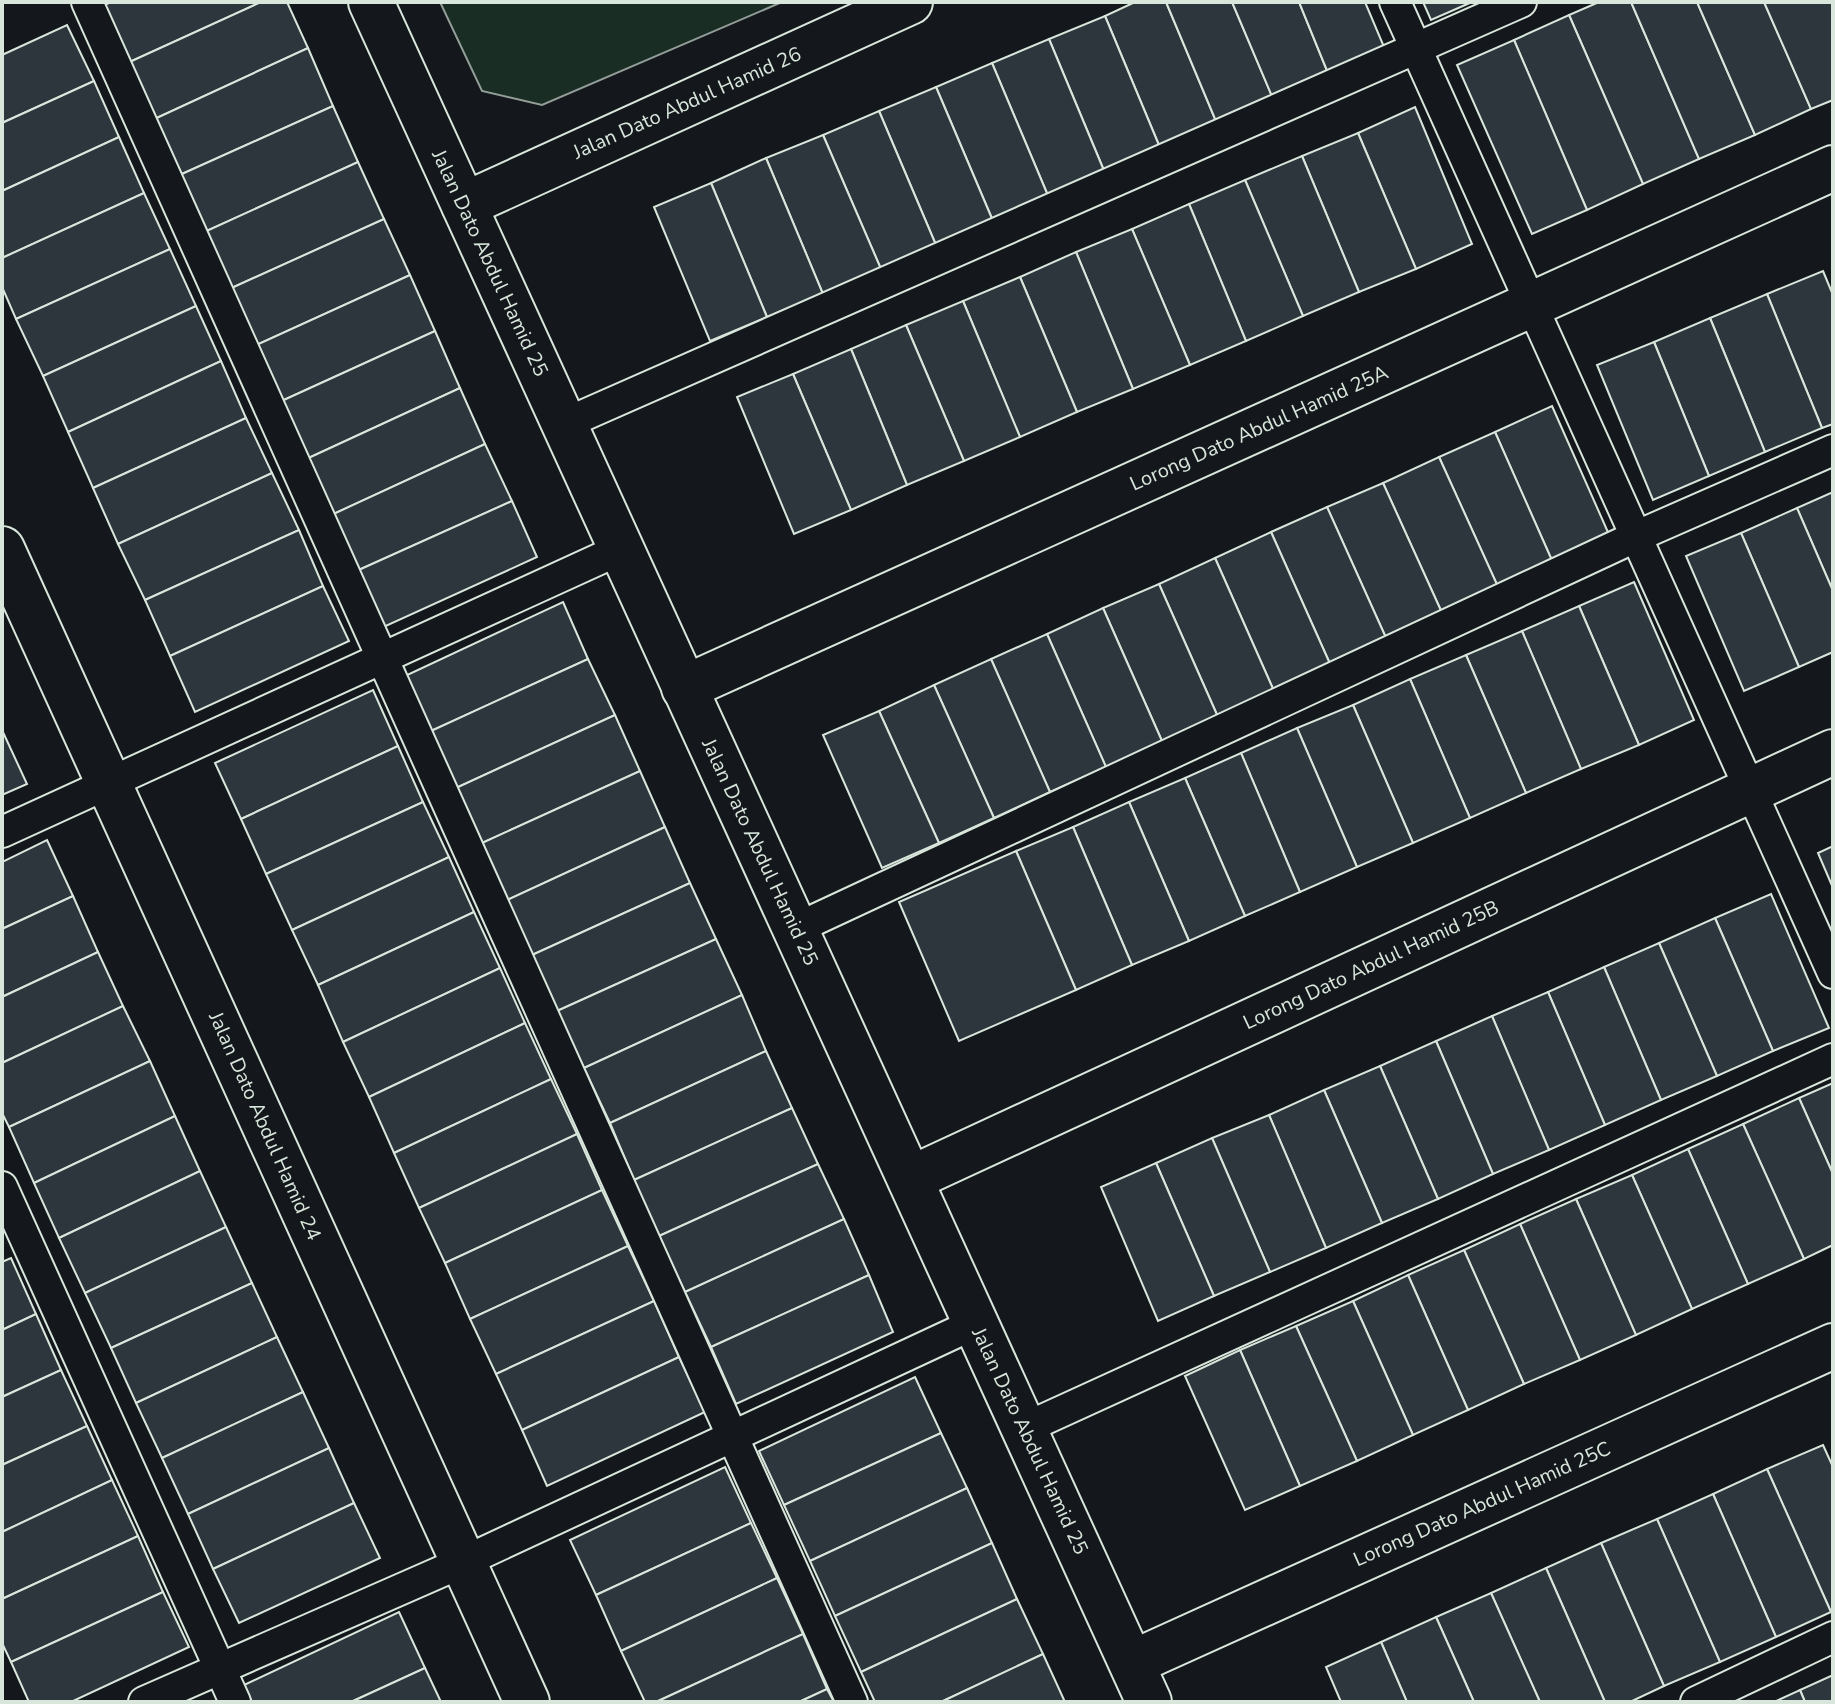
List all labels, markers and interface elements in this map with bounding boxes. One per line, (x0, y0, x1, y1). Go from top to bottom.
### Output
street label: Jalan Dato Abdul Hamid 26 (568, 40, 805, 166)
street label: Jalan Dato Abdul Hamid 25 (425, 144, 554, 381)
street label: Lorong Dato Abdul Hamid 25A (1126, 359, 1393, 497)
street label: Jalan Dato Abdul Hamid 25 (695, 733, 824, 970)
street label: Lorong Dato Abdul Hamid 25B (1239, 894, 1503, 1036)
street label: Jalan Dato Abdul Hamid 24 (202, 1007, 328, 1244)
street label: Jalan Dato Abdul Hamid 25 (965, 1322, 1094, 1559)
street label: Lorong Dato Abdul Hamid 25C (1349, 1435, 1615, 1573)

